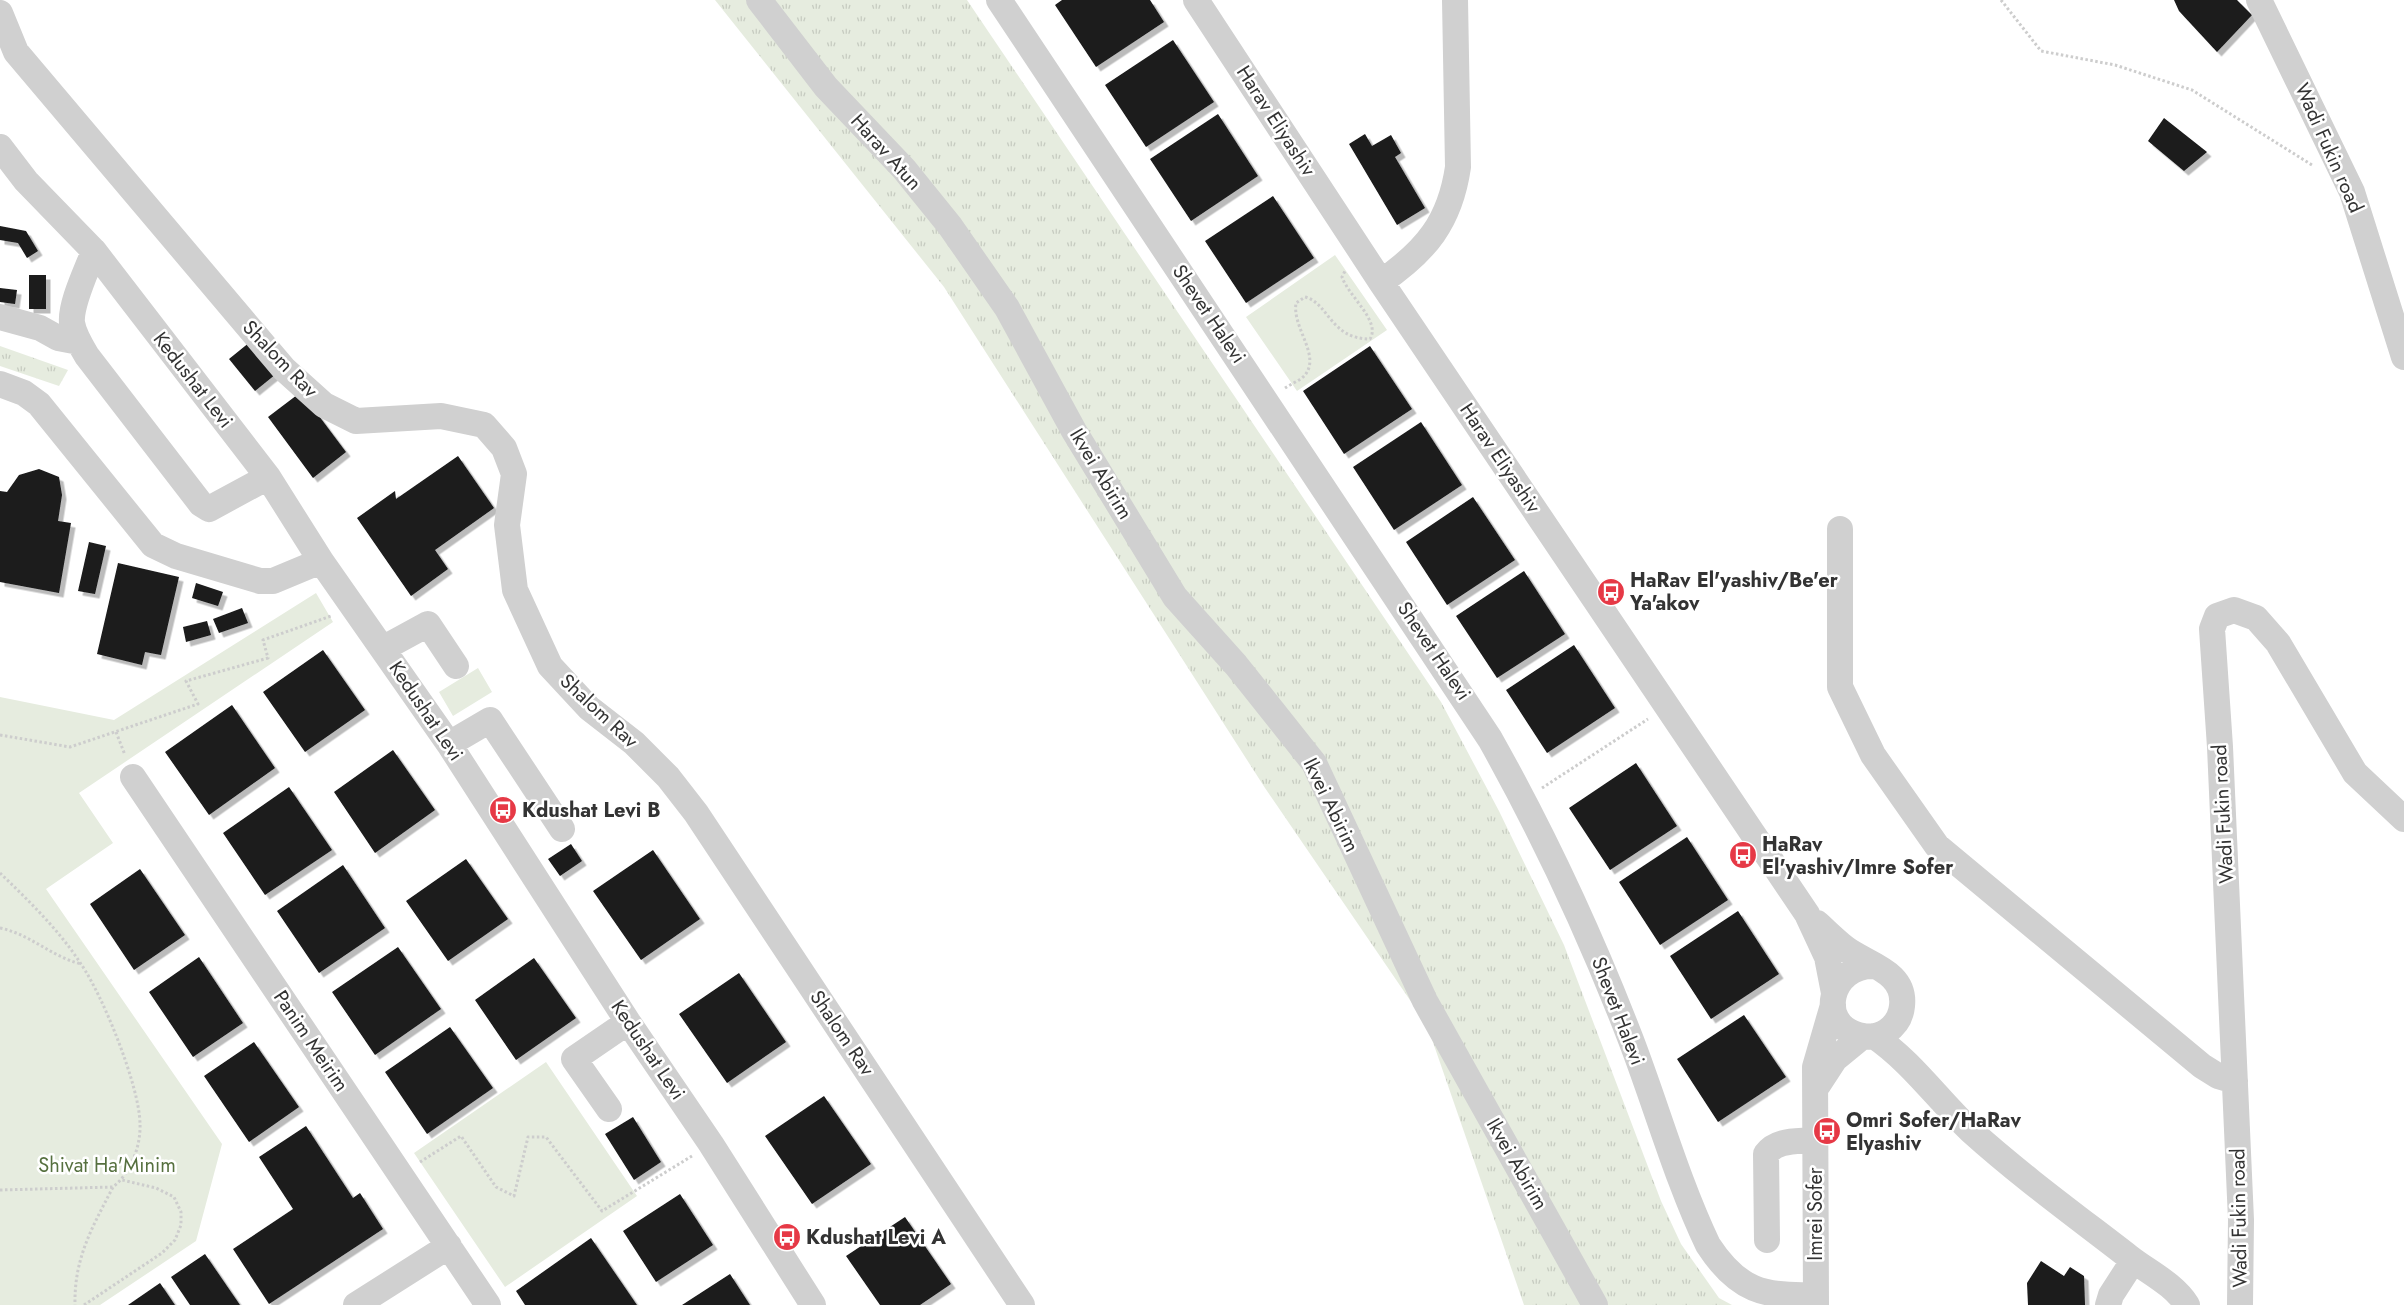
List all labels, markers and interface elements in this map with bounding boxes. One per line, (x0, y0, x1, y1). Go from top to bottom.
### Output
street label: Harav Eliyashiv (1229, 60, 1323, 182)
street label: Wadi Fukin road (2287, 79, 2371, 217)
street label: Harav Atun (844, 107, 928, 197)
street label: Shevet Halevi (1165, 259, 1253, 369)
street label: Shalom Rav (236, 314, 325, 404)
street label: Kedushat Levi (146, 326, 240, 434)
street label: Harav Eliyashiv (1453, 397, 1548, 519)
street label: Ikvei Abirim (1062, 423, 1140, 525)
place label: HaRav El'yashiv/Be'er Ya'akov (1629, 566, 1839, 618)
bus stop icon: HaRav El'yashiv/Be'er Ya'akov (1596, 577, 1626, 607)
street label: Shevet Halevi (1390, 596, 1478, 706)
street label: Kedushat Levi (382, 655, 470, 767)
street label: Shalom Rav (553, 667, 645, 755)
street label: Wadi Fukin road (2205, 744, 2241, 884)
street label: Ikvei Abirim (1296, 753, 1366, 857)
bus stop icon: Kdushat Levi B (488, 795, 518, 825)
place label: Kdushat Levi B (522, 796, 661, 825)
place label: HaRav El'yashiv/Imre Sofer (1762, 830, 1954, 882)
bus stop icon: HaRav El'yashiv/Imre Sofer (1728, 840, 1758, 870)
street label: Shevet Halevi (1584, 953, 1652, 1069)
street label: Shalom Rav (803, 984, 881, 1082)
street label: Panim Meirim (266, 985, 356, 1097)
street label: Kedushat Levi (604, 994, 692, 1106)
place label: Omri Sofer/HaRav Elyashiv (1846, 1106, 2021, 1158)
street label: Ikvei Abirim (1479, 1113, 1555, 1215)
bus stop icon: Omri Sofer/HaRav Elyashiv (1812, 1116, 1842, 1146)
street label: Wadi Fukin road (2223, 1148, 2255, 1288)
park label: Shivat Ha'Minim (38, 1151, 176, 1180)
street label: Imrei Sofer (1801, 1167, 1830, 1261)
bus stop icon: Kdushat Levi A (772, 1222, 802, 1252)
place label: Kdushat Levi A (806, 1223, 946, 1252)

